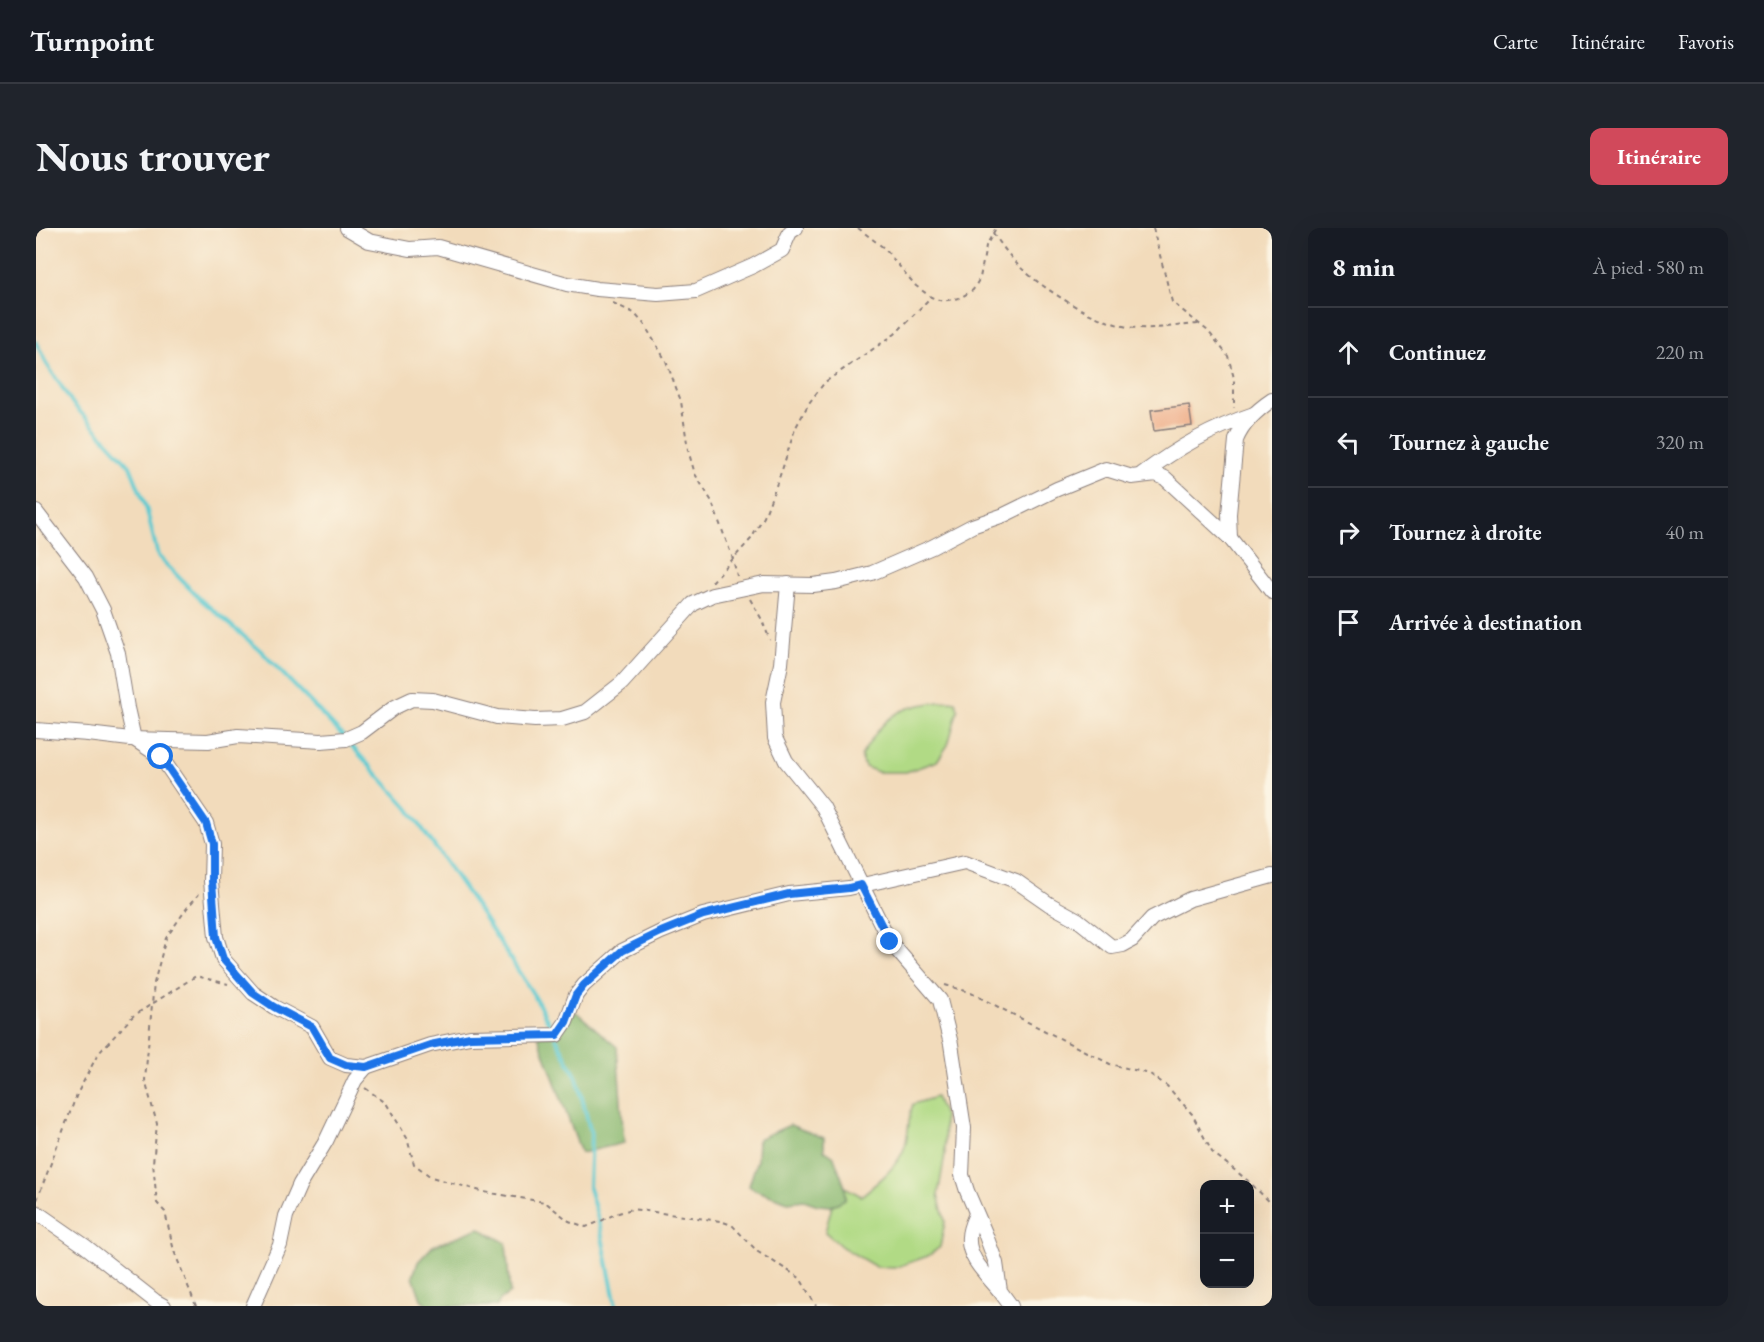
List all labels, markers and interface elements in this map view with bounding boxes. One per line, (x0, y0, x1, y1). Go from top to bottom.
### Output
text: Turnpoint (30, 23, 154, 59)
text: Carte (1493, 28, 1538, 55)
text: Itinéraire (1571, 28, 1645, 55)
text: Favoris (1678, 28, 1734, 55)
button: Itinéraire (1590, 128, 1728, 185)
text: Nous trouver (36, 129, 270, 184)
text: 8 min (1332, 250, 1395, 284)
text: À pied · 580 m (1593, 254, 1704, 280)
icon: ahead (1332, 336, 1365, 369)
text: Continuez (1389, 338, 1486, 367)
text: 220 m (1656, 339, 1704, 365)
icon: left (1332, 426, 1365, 459)
text: Tournez à gauche (1389, 428, 1549, 457)
text: 320 m (1656, 429, 1704, 455)
icon: right (1332, 516, 1365, 549)
text: Tournez à droite (1389, 518, 1542, 547)
text: 40 m (1665, 519, 1704, 545)
icon: arrive (1332, 606, 1365, 639)
text: Arrivée à destination (1389, 608, 1582, 637)
route start (147, 743, 173, 769)
route end (876, 928, 902, 954)
map controls (1200, 1180, 1254, 1288)
button: + (1200, 1180, 1254, 1234)
button: − (1200, 1234, 1254, 1288)

